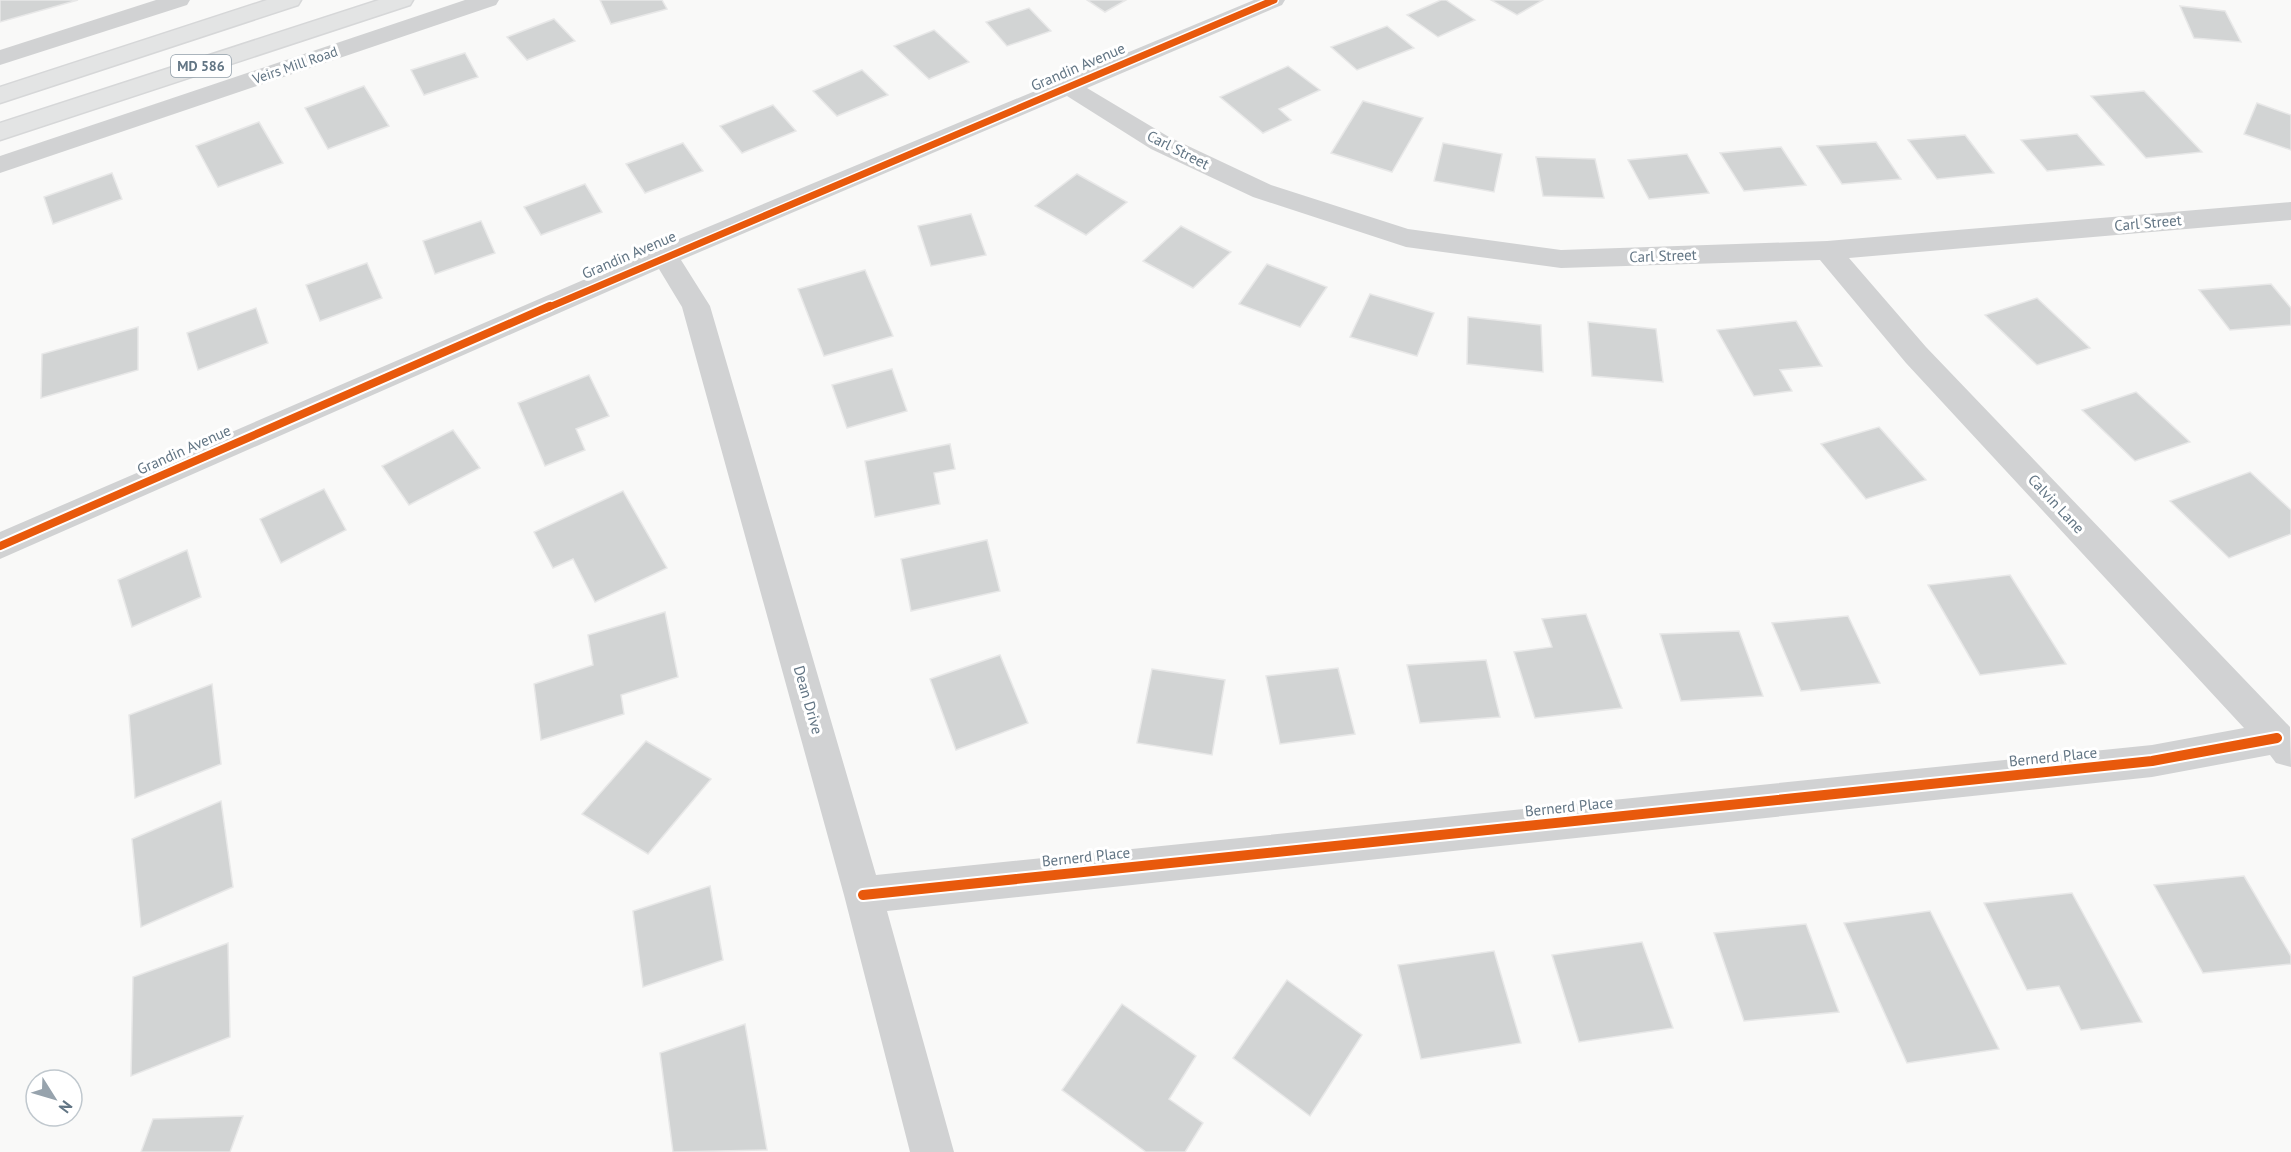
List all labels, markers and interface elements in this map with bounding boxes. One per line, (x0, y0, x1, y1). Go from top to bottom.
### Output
street label: Grandin Avenue (1028, 38, 1128, 95)
street label: Veirs Mill Road (249, 42, 340, 88)
road number: MD 586 (171, 55, 231, 77)
street label: Carl Street (1144, 126, 1213, 173)
street label: Carl Street (2113, 210, 2182, 235)
street label: Grandin Avenue (579, 226, 679, 283)
street label: Carl Street (1629, 245, 1697, 266)
street label: Grandin Avenue (134, 420, 234, 479)
street label: Calvin Lane (2024, 470, 2089, 537)
street label: Dean Drive (790, 663, 827, 736)
street label: Bernerd Place (2008, 742, 2098, 771)
street label: Bernerd Place (1524, 792, 1614, 821)
street label: Bernerd Place (1041, 842, 1131, 871)
north arrow (24, 1068, 84, 1128)
text: N (55, 1097, 77, 1117)

